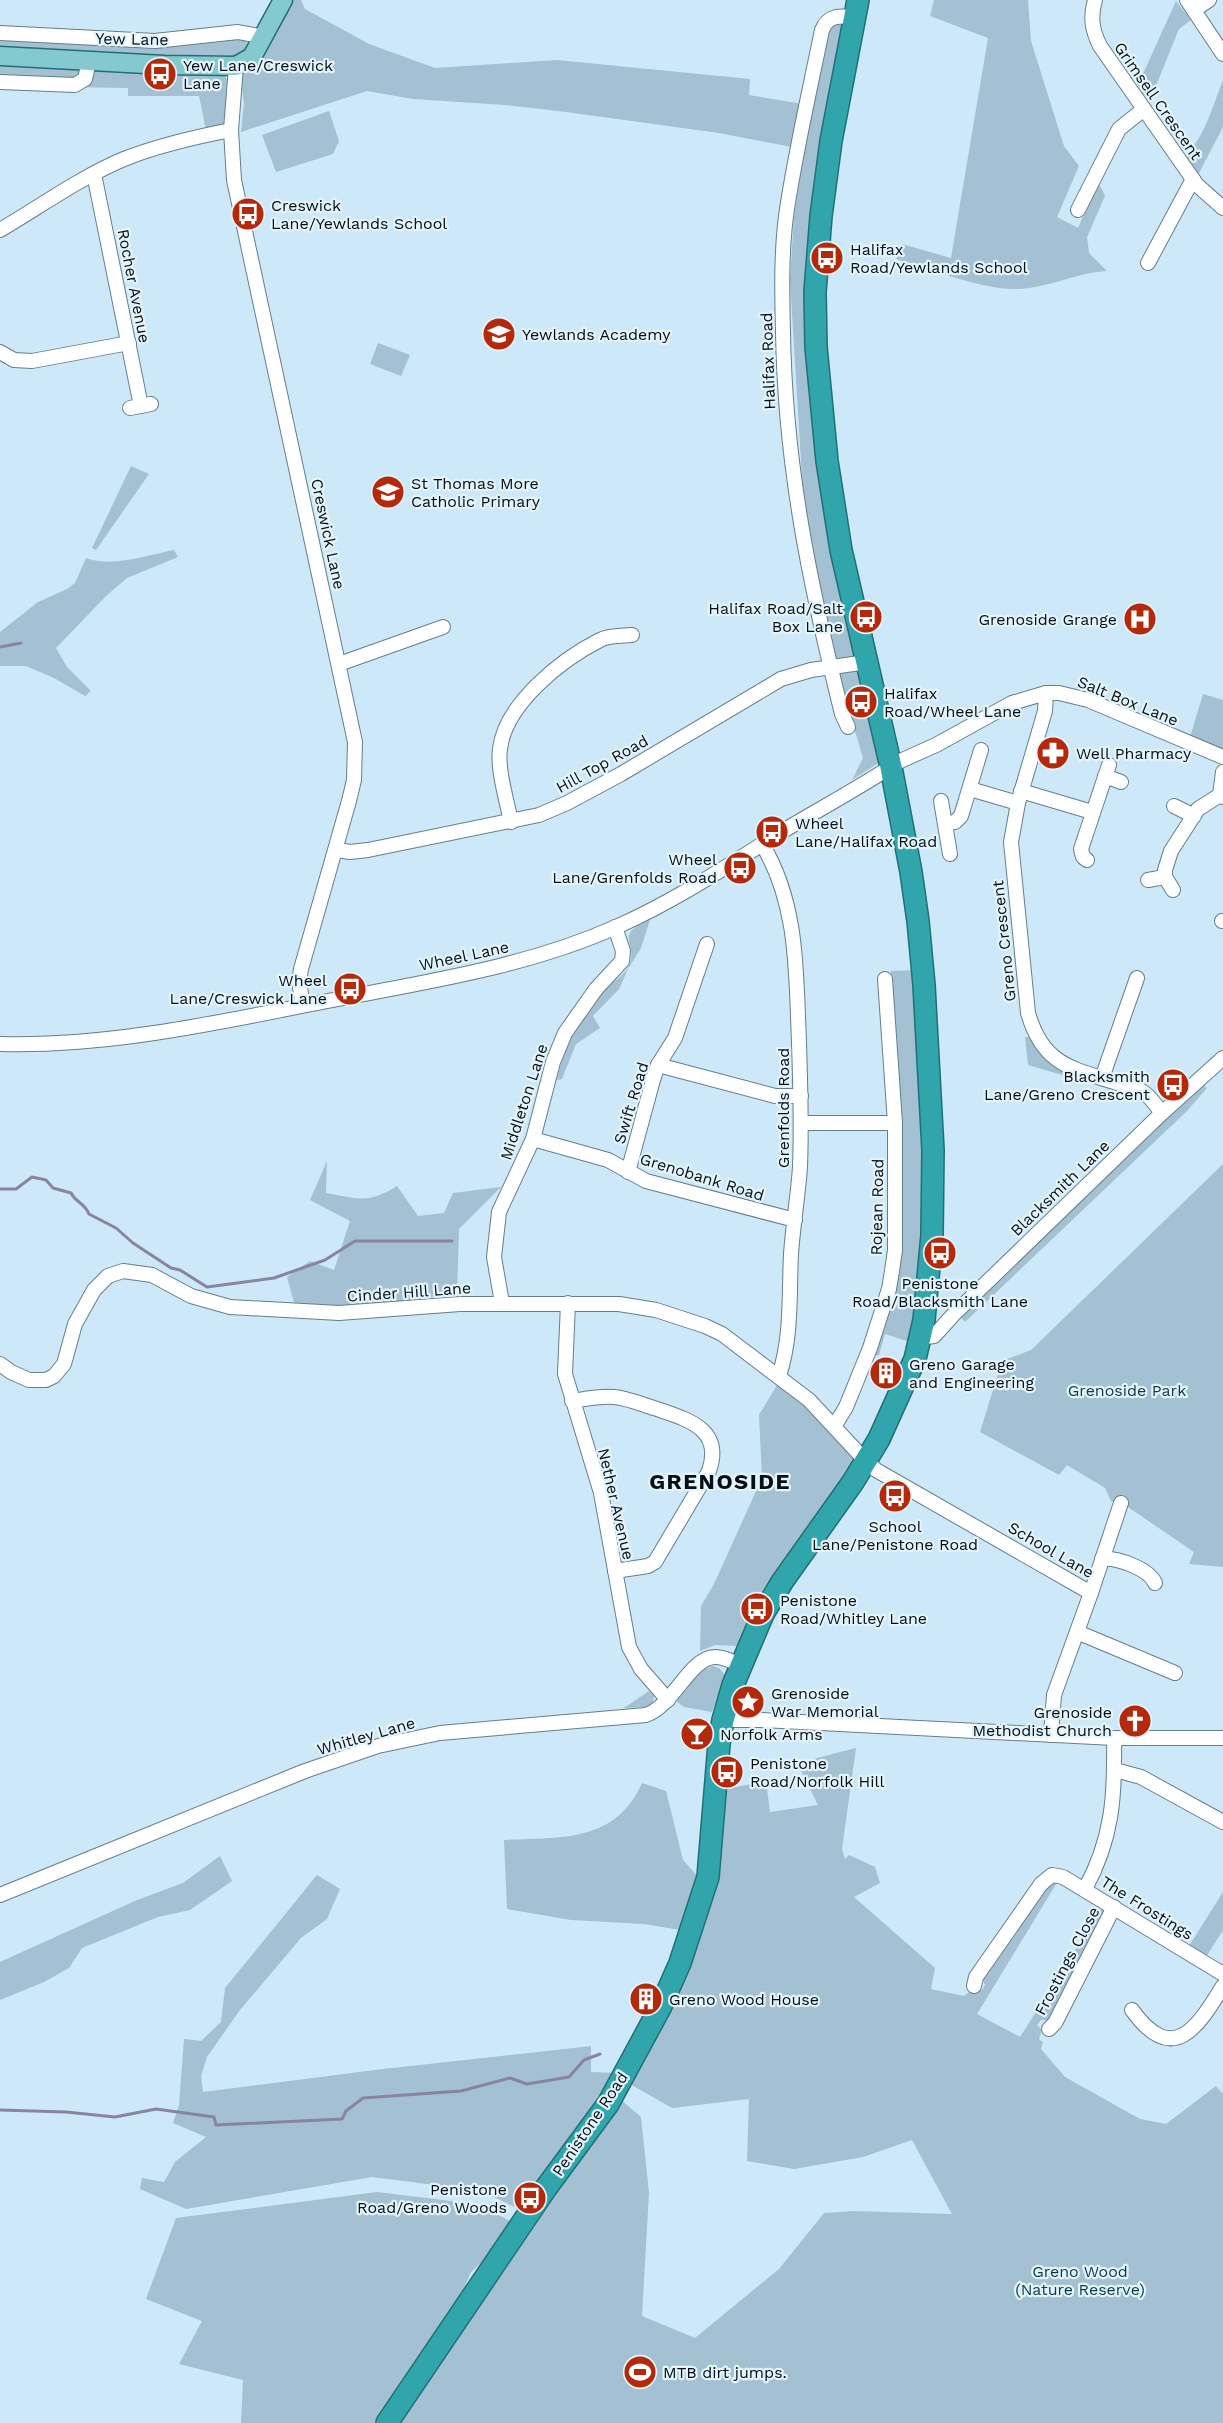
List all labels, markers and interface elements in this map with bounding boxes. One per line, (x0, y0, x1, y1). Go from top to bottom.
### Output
street label: Yew Lane (95, 29, 169, 49)
street label: Grimsell Crescent (1110, 38, 1206, 164)
bus stop icon: Yew Lane/Creswick Lane (142, 56, 178, 92)
place label: Yew Lane/Creswick Lane (183, 56, 333, 93)
bus stop icon: Creswick Lane/Yewlands School (230, 196, 266, 232)
place label: Creswick Lane/Yewlands School (271, 196, 447, 233)
street label: Rocher Avenue (114, 227, 154, 345)
bus stop icon: Halifax Road/Yewlands School (809, 240, 845, 276)
place label: Halifax Road/Yewlands School (850, 240, 1028, 277)
street label: Halifax Road (757, 312, 779, 410)
school or university icon: Yewlands Academy (481, 316, 517, 352)
place label: Yewlands Academy (522, 325, 671, 344)
school or university icon: St Thomas More Catholic Primary (370, 474, 406, 510)
place label: St Thomas More Catholic Primary (411, 474, 541, 511)
street label: Creswick Lane (307, 477, 349, 591)
place label: Halifax Road/Salt Box Lane (708, 599, 843, 636)
bus stop icon: Halifax Road/Salt Box Lane (848, 599, 884, 635)
hospital icon: Grenoside Grange (1122, 601, 1158, 637)
place label: Grenoside Grange (978, 610, 1117, 629)
street label: Salt Box Lane (1075, 672, 1181, 730)
bus stop icon: Halifax Road/Wheel Lane (843, 684, 879, 720)
place label: Halifax Road/Wheel Lane (884, 684, 1021, 721)
street label: Hill Top Road (553, 731, 651, 797)
pharmacy icon: Well Pharmacy (1035, 735, 1071, 771)
place label: Well Pharmacy (1076, 744, 1192, 763)
bus stop icon: Wheel Lane/Halifax Road (754, 814, 790, 850)
place label: Wheel Lane/Halifax Road (795, 814, 937, 851)
place label: Wheel Lane/Grenfolds Road (552, 850, 717, 887)
bus stop icon: Wheel Lane/Grenfolds Road (722, 850, 758, 886)
street label: Greno Crescent (988, 879, 1020, 1002)
street label: Wheel Lane (417, 937, 511, 975)
place label: Wheel Lane/Creswick Lane (170, 971, 327, 1008)
bus stop icon: Wheel Lane/Creswick Lane (332, 971, 368, 1007)
street label: Middleton Lane (496, 1041, 552, 1163)
street label: Grenfolds Road (774, 1048, 793, 1168)
street label: Swift Road (610, 1060, 652, 1146)
place label: Blacksmith Lane/Greno Crescent (984, 1067, 1150, 1104)
bus stop icon: Blacksmith Lane/Greno Crescent (1155, 1067, 1191, 1103)
street label: Blacksmith Lane (1007, 1136, 1113, 1240)
street label: Grenobank Road (638, 1149, 766, 1205)
street label: Rojean Road (867, 1158, 887, 1256)
bus stop icon: Penistone Road/Blacksmith Lane (922, 1235, 958, 1271)
place label: Penistone Road/Blacksmith Lane (852, 1274, 1028, 1311)
street label: Cinder Hill Lane (346, 1278, 472, 1306)
building icon: Greno Garage and Engineering (868, 1355, 904, 1391)
place label: Greno Garage and Engineering (909, 1355, 1034, 1392)
park label: Grenoside Park (1068, 1381, 1186, 1400)
street label: Nether Avenue (594, 1446, 638, 1562)
district label: GRENOSIDE (649, 1469, 791, 1494)
bus stop icon: School Lane/Penistone Road (877, 1478, 913, 1514)
place label: School Lane/Penistone Road (812, 1517, 978, 1554)
street label: School Lane (1005, 1518, 1097, 1582)
bus stop icon: Penistone Road/Whitley Lane (739, 1591, 775, 1627)
place label: Penistone Road/Whitley Lane (780, 1591, 927, 1628)
place icon: Grenoside War Memorial (730, 1684, 766, 1720)
place label: Grenoside War Memorial (771, 1684, 879, 1721)
place label: Grenoside Methodist Church (972, 1703, 1112, 1740)
church icon: Grenoside Methodist Church (1117, 1703, 1153, 1739)
street label: Whitley Lane (315, 1713, 417, 1759)
bar icon: Norfolk Arms (679, 1716, 715, 1752)
place label: Norfolk Arms (720, 1725, 823, 1744)
bus stop icon: Penistone Road/Norfolk Hill (709, 1754, 745, 1790)
place label: Penistone Road/Norfolk Hill (750, 1754, 884, 1791)
street label: The Frostings (1097, 1872, 1197, 1944)
street label: Frostings Close (1030, 1904, 1104, 2018)
building icon: Greno Wood House (628, 1981, 664, 2017)
place label: Greno Wood House (669, 1990, 819, 2009)
street label: Penistone Road (548, 2068, 632, 2180)
place label: Penistone Road/Greno Woods (357, 2180, 507, 2217)
bus stop icon: Penistone Road/Greno Woods (512, 2180, 548, 2216)
park label: Greno Wood (Nature Reserve) (1015, 2262, 1145, 2299)
sports icon: MTB dirt jumps. (622, 2354, 658, 2390)
place label: MTB dirt jumps. (663, 2363, 787, 2382)

